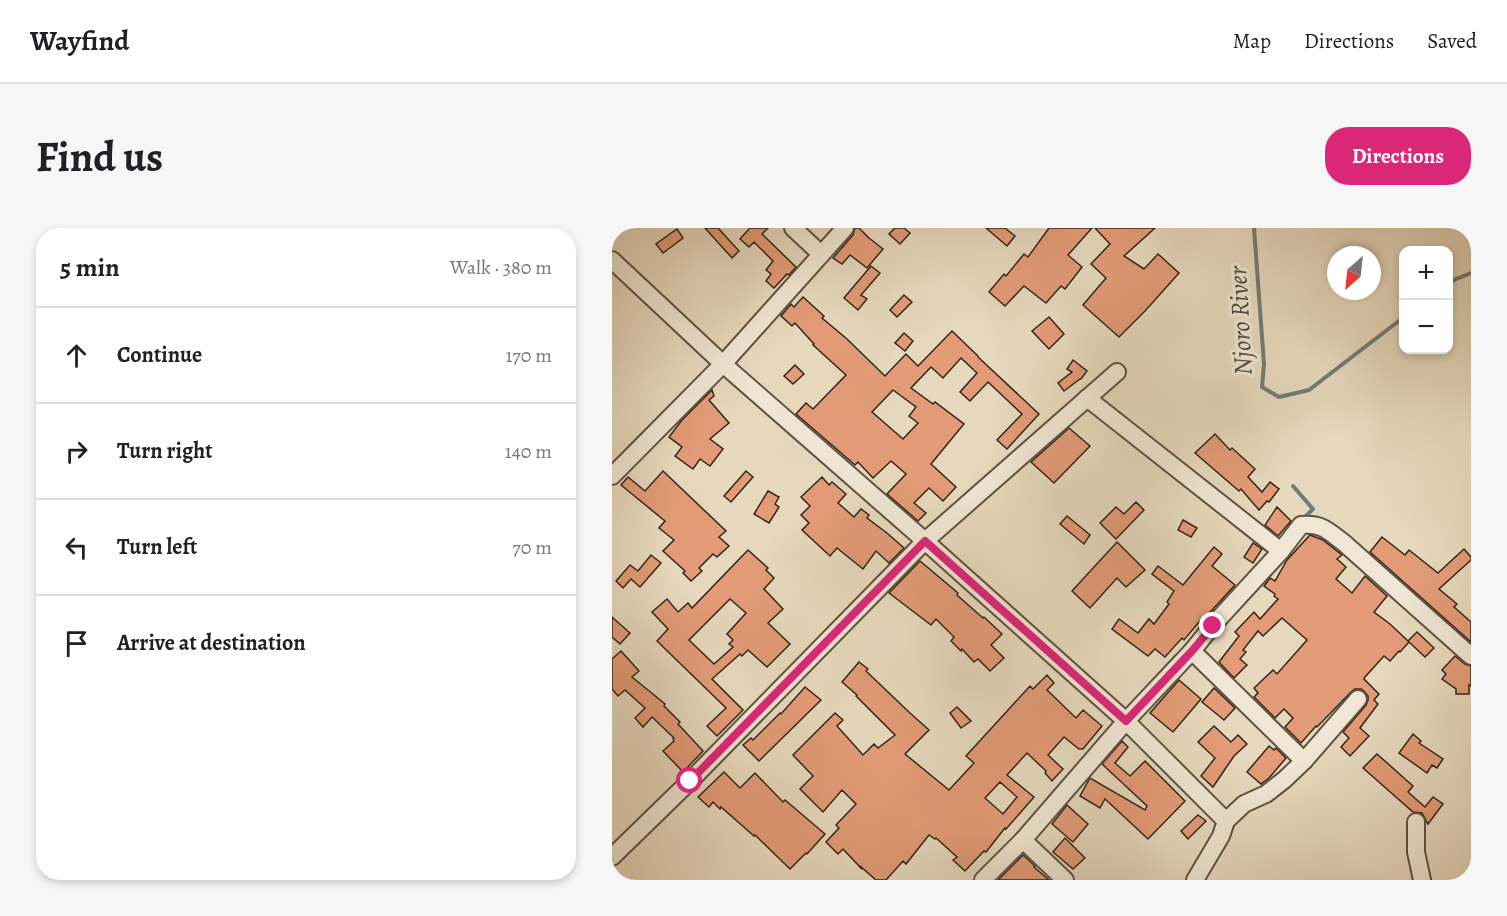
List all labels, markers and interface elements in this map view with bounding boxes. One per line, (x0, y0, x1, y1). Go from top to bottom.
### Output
text: Wayfind (30, 22, 129, 60)
text: Map (1233, 27, 1271, 55)
text: Directions (1304, 27, 1394, 55)
text: Saved (1427, 27, 1477, 55)
button: Directions (1325, 127, 1471, 185)
text: Find us (36, 128, 163, 185)
north arrow (1327, 246, 1381, 300)
map controls (1399, 246, 1453, 354)
button: + (1399, 246, 1453, 300)
text: 5 min (60, 250, 120, 285)
text: Walk · 380 m (450, 254, 552, 281)
water label: Njoro River (1220, 265, 1261, 376)
button: − (1399, 300, 1453, 354)
icon: ahead (60, 339, 93, 372)
text: Continue (117, 340, 202, 370)
text: 170 m (506, 342, 552, 369)
icon: right (60, 435, 93, 468)
text: Turn right (117, 436, 213, 466)
text: 140 m (505, 438, 552, 465)
icon: left (60, 531, 93, 564)
text: Turn left (117, 532, 197, 562)
text: 70 m (512, 534, 552, 561)
route end (1199, 612, 1225, 638)
icon: arrive (60, 627, 93, 660)
text: Arrive at destination (117, 628, 306, 658)
route start (676, 767, 702, 793)

